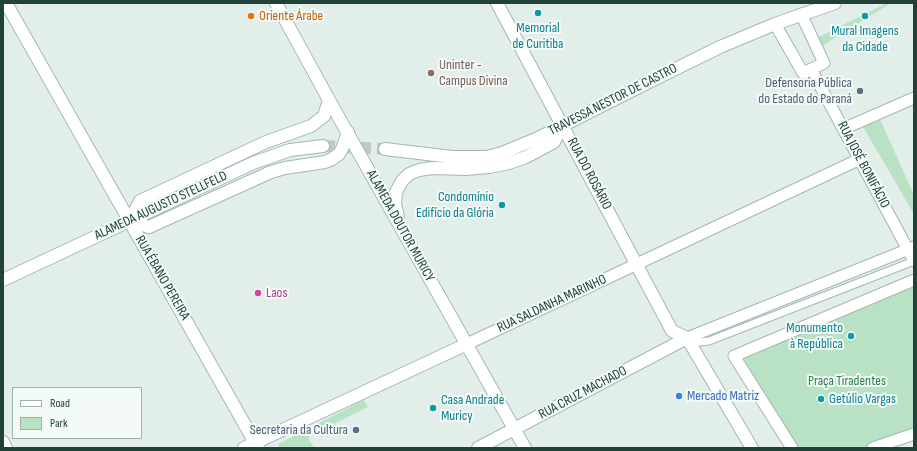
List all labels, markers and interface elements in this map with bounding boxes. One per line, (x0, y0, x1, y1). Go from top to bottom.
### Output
place label: Oriente Árabe (259, 8, 323, 24)
marker: Memorial de Curitiba (533, 8, 543, 18)
marker: Oriente Árabe (246, 11, 256, 21)
marker: Mural Imagens da Cidade (860, 11, 870, 21)
place label: Memorial de Curitiba (513, 20, 563, 52)
place label: Mural Imagens da Cidade (831, 23, 899, 56)
place label: Uninter - Campus Divina (439, 57, 508, 90)
street label: TRAVESSA NESTOR DE CASTRO (546, 60, 680, 140)
marker: Uninter - Campus Divina (426, 68, 436, 78)
place label: Defensoria Pública do Estado do Paraná (758, 75, 852, 108)
marker: Defensoria Pública do Estado do Paraná (855, 86, 865, 96)
street label: RUA JOSÉ BONIFÁCIO (833, 119, 893, 211)
street label: RUA DO ROSÁRIO (563, 135, 615, 213)
street label: ALAMEDA DOUTOR MURICY (362, 167, 438, 285)
street label: ALAMEDA AUGUSTO STELLFELD (92, 168, 230, 244)
place label: Condomínio Edifício da Glória (416, 189, 494, 222)
marker: Condomínio Edifício da Glória (497, 200, 507, 210)
street label: RUA ÉBANO PEREIRA (131, 233, 193, 323)
street label: RUA SALDANHA MARINHO (495, 271, 609, 337)
place label: Laos (266, 285, 287, 301)
marker: Laos (253, 288, 263, 298)
place label: Monumento à República (786, 320, 843, 352)
marker: Monumento à República (846, 331, 856, 341)
street label: RUA CRUZ MACHADO (536, 363, 630, 423)
park label: Praça Tiradentes (808, 373, 886, 389)
legend (12, 387, 142, 439)
place label: Mercado Matriz (687, 388, 759, 404)
marker: Mercado Matriz (674, 391, 684, 401)
place label: Getúlio Vargas (829, 391, 896, 407)
place label: Casa Andrade Muricy (441, 392, 504, 424)
marker: Getúlio Vargas (816, 394, 826, 404)
text: Road (50, 396, 70, 411)
marker: Casa Andrade Muricy (428, 403, 438, 413)
text: Park (50, 416, 68, 431)
place label: Secretaria da Cultura (250, 422, 348, 438)
marker: Secretaria da Cultura (351, 425, 361, 435)

